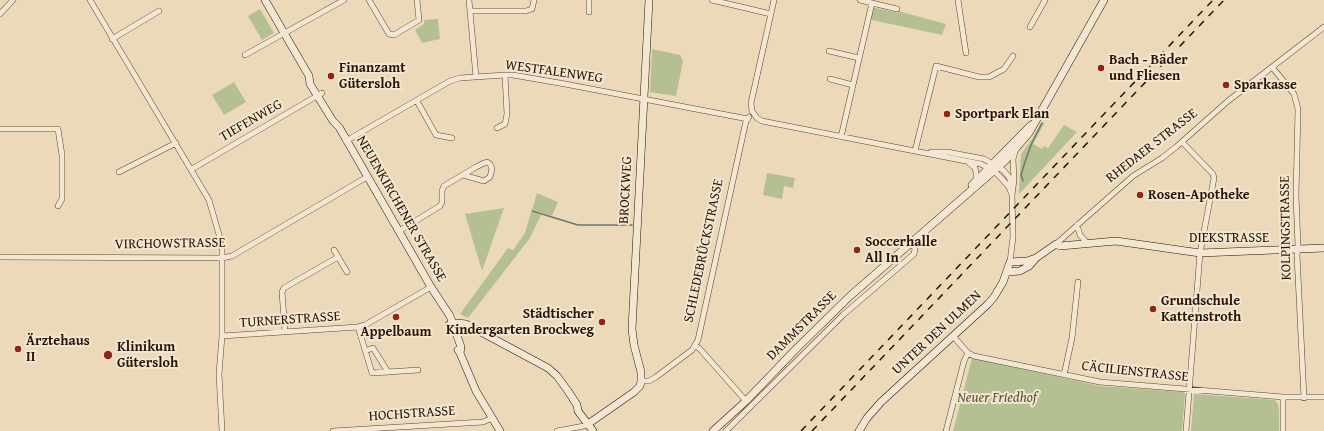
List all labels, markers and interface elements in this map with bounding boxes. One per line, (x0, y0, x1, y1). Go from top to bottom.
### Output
place label: Bach - Bäder und Fliesen (1109, 52, 1188, 84)
street label: WESTFALENWEG (504, 57, 604, 87)
place label: Finanzamt Gütersloh (339, 60, 405, 92)
marker: Bach - Bäder und Fliesen (1096, 63, 1106, 73)
marker: Finanzamt Gütersloh (326, 71, 336, 81)
place label: Sparkasse (1234, 77, 1297, 93)
marker: Sparkasse (1221, 80, 1231, 90)
street label: TIEFENWEG (217, 96, 285, 146)
street label: RHEDAER STRASSE (1103, 105, 1201, 187)
place label: Sportpark Elan (955, 106, 1049, 122)
marker: Sportpark Elan (942, 109, 952, 119)
street label: NEUENKIRCHENER STRASSE (352, 133, 450, 285)
street label: BROCKWEG (616, 156, 636, 224)
street label: KOLPINGSTRASSE (1277, 176, 1295, 280)
street label: SCHLEDEBRÜCKSTRASSE (681, 178, 727, 324)
place label: Rosen-Apotheke (1148, 187, 1250, 203)
marker: Rosen-Apotheke (1135, 190, 1145, 200)
street label: DIEKSTRASSE (1189, 230, 1269, 246)
place label: Soccerhalle All In (865, 234, 937, 266)
street label: VIRCHOWSTRASSE (114, 235, 226, 253)
marker: Soccerhalle All In (852, 245, 862, 255)
street label: UNTER DEN ULMEN (889, 287, 985, 379)
street label: DAMMSTRASSE (764, 288, 840, 364)
place label: Grundschule Kattenstroth (1161, 293, 1241, 326)
marker: Grundschule Kattenstroth (1148, 304, 1158, 314)
place label: Städtischer Kindergarten Brockweg (446, 306, 594, 338)
street label: TURNERSTRASSE (239, 308, 341, 332)
marker: Appelbaum (391, 312, 401, 322)
marker: Städtischer Kindergarten Brockweg (597, 317, 607, 327)
place label: Appelbaum (361, 324, 431, 340)
place label: Ärztehaus II (26, 333, 90, 366)
place label: Klinikum Gütersloh (117, 339, 178, 372)
marker: Ärztehaus II (13, 344, 23, 354)
marker: Klinikum Gütersloh (102, 349, 114, 361)
street label: CÄCILIENSTRASSE (1081, 358, 1189, 386)
park label: Neuer Friedhof (957, 390, 1037, 406)
street label: HOCHSTRASSE (368, 403, 456, 425)

